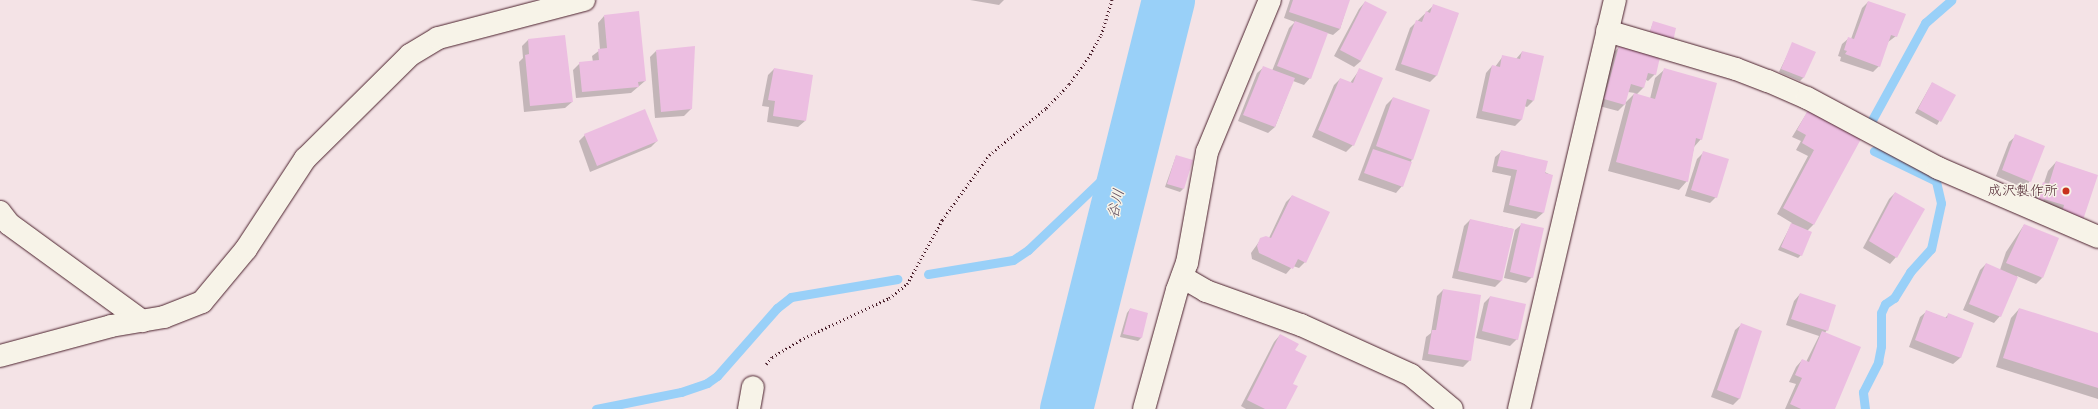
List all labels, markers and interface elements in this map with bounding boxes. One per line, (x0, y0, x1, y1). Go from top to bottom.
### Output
place label: 成沢製作所 (1988, 183, 2058, 199)
marker: 成沢製作所 (2061, 186, 2071, 196)
water label: 谷川 (1105, 187, 1129, 221)

